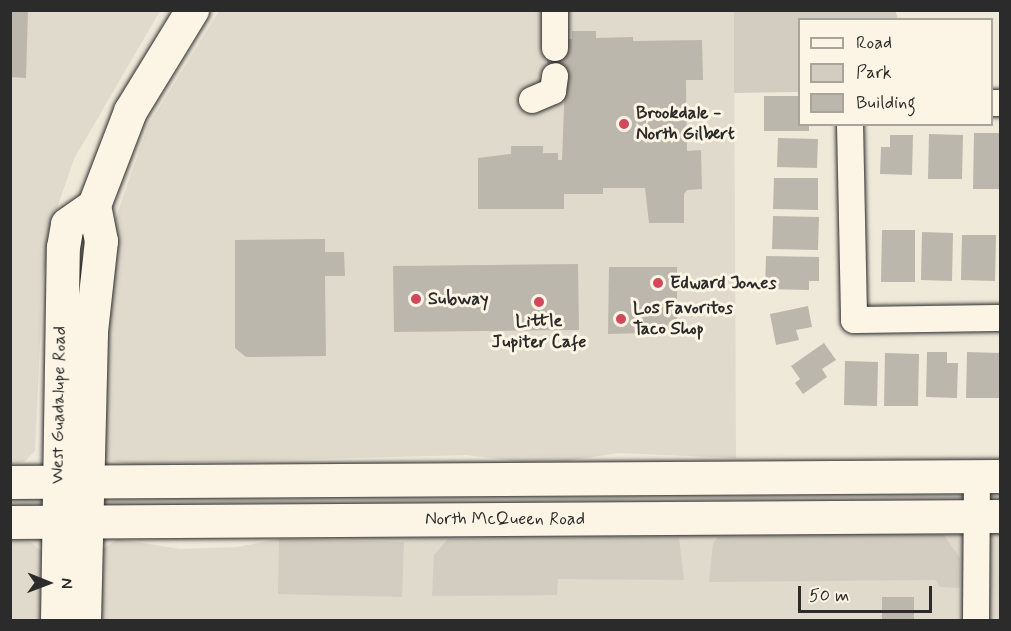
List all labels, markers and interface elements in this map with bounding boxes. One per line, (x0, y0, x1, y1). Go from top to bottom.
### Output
legend (798, 18, 993, 126)
text: Road (856, 31, 892, 55)
text: Park (856, 61, 892, 85)
text: Building (856, 91, 916, 115)
place label: Brookdale - North Gilbert (636, 103, 735, 146)
marker: Brookdale - North Gilbert (617, 117, 631, 131)
place label: Edward Jones (670, 272, 773, 294)
marker: Edward Jones (651, 276, 665, 290)
place label: Subway (428, 288, 489, 310)
marker: Subway (409, 292, 423, 306)
marker: Little Jupiter Cafe (532, 295, 546, 309)
place label: Los Favoritos Taco Shop (633, 298, 737, 340)
place label: Little Jupiter Cafe (490, 311, 588, 354)
marker: Los Favoritos Taco Shop (614, 312, 628, 326)
street label: West Guadalupe Road (47, 326, 71, 484)
street label: North McQueen Road (425, 508, 585, 530)
north arrow (18, 553, 78, 613)
scale bar (801, 574, 934, 612)
text: N (56, 578, 77, 589)
text: 50 m (809, 584, 849, 608)

